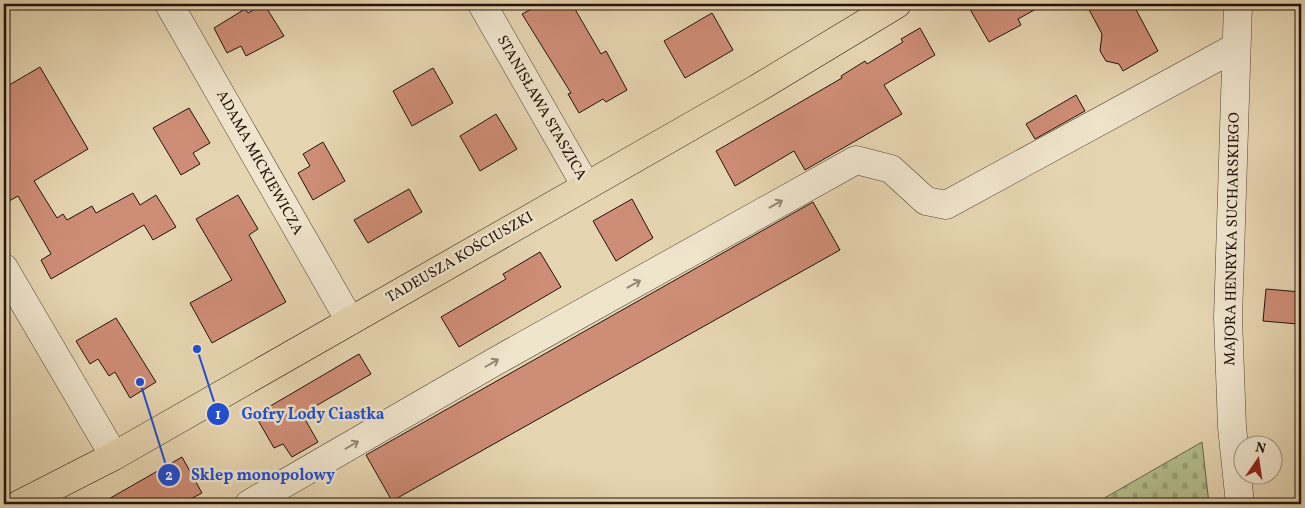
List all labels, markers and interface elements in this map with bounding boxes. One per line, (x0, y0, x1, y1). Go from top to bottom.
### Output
street label: STANISŁAWA STASZICA (491, 32, 591, 185)
street label: ADAMA MICKIEWICZA (210, 87, 308, 240)
street label: MAJORA HENRYKA SUCHARSKIEGO (1220, 112, 1246, 366)
one-way arrow (768, 199, 783, 209)
street label: TADEUSZA KOŚCIUSZKI (382, 207, 538, 309)
one-way arrow (627, 278, 641, 288)
one-way arrow (485, 358, 500, 368)
callout: Gofry Lody Ciastka (206, 398, 395, 429)
text: Gofry Lody Ciastka (241, 404, 385, 426)
text: 1 (215, 405, 221, 426)
north arrow (1232, 436, 1282, 486)
text: N (1253, 438, 1268, 459)
one-way arrow (344, 439, 358, 449)
callout: Sklep monopolowy (156, 459, 346, 490)
text: Sklep monopolowy (191, 465, 335, 487)
text: 2 (165, 466, 173, 487)

